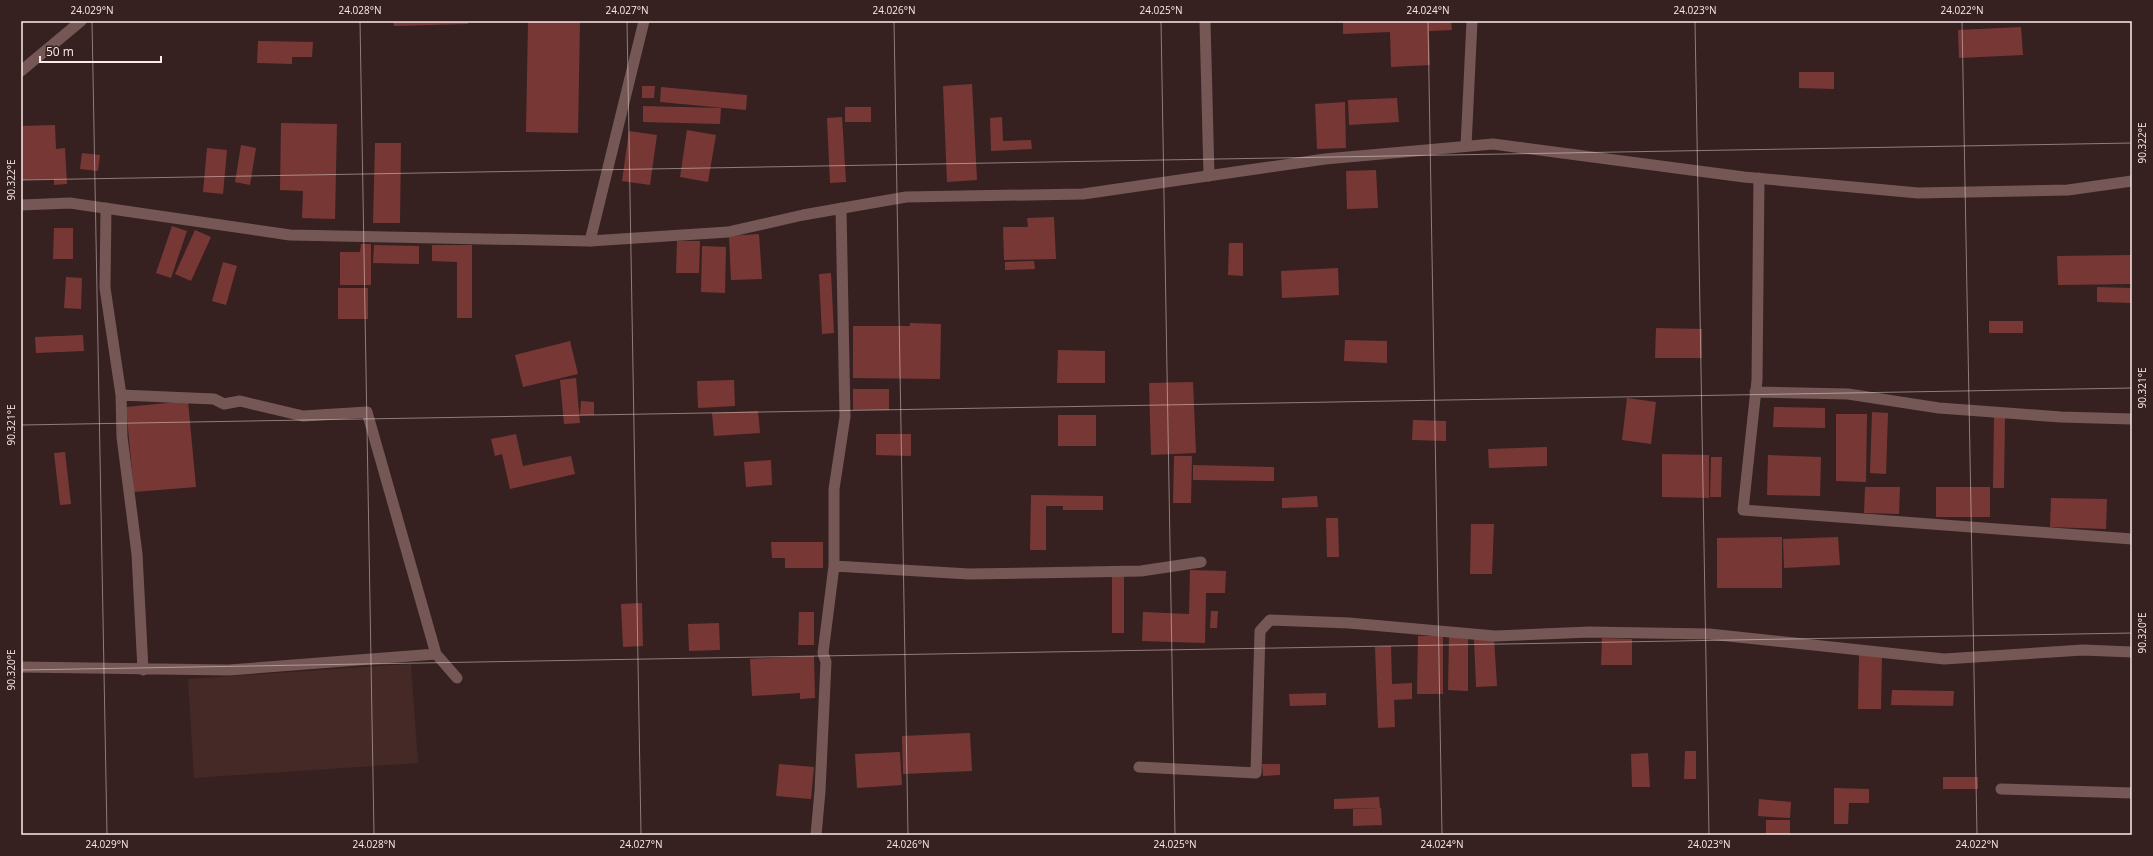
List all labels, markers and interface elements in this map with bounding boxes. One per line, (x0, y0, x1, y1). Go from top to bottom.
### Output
text: 24.029°N (70, 3, 114, 17)
text: 24.028°N (338, 3, 382, 17)
text: 24.027°N (605, 3, 649, 17)
text: 24.026°N (872, 3, 916, 17)
text: 24.025°N (1139, 3, 1183, 17)
text: 24.024°N (1406, 3, 1450, 17)
text: 24.023°N (1673, 3, 1717, 17)
text: 24.022°N (1940, 3, 1984, 17)
scale bar (40, 38, 161, 64)
text: 50 m (46, 43, 74, 60)
text: 90.322°E (2135, 122, 2149, 164)
text: 90.322°E (4, 159, 18, 201)
text: 90.321°E (2135, 367, 2149, 409)
text: 90.321°E (4, 404, 18, 446)
text: 90.320°E (2135, 612, 2149, 654)
text: 90.320°E (4, 649, 18, 691)
text: 24.029°N (85, 837, 129, 851)
text: 24.028°N (352, 837, 396, 851)
text: 24.027°N (619, 837, 663, 851)
text: 24.026°N (886, 837, 930, 851)
text: 24.025°N (1153, 837, 1197, 851)
text: 24.024°N (1420, 837, 1464, 851)
text: 24.023°N (1687, 837, 1731, 851)
text: 24.022°N (1955, 837, 1999, 851)

